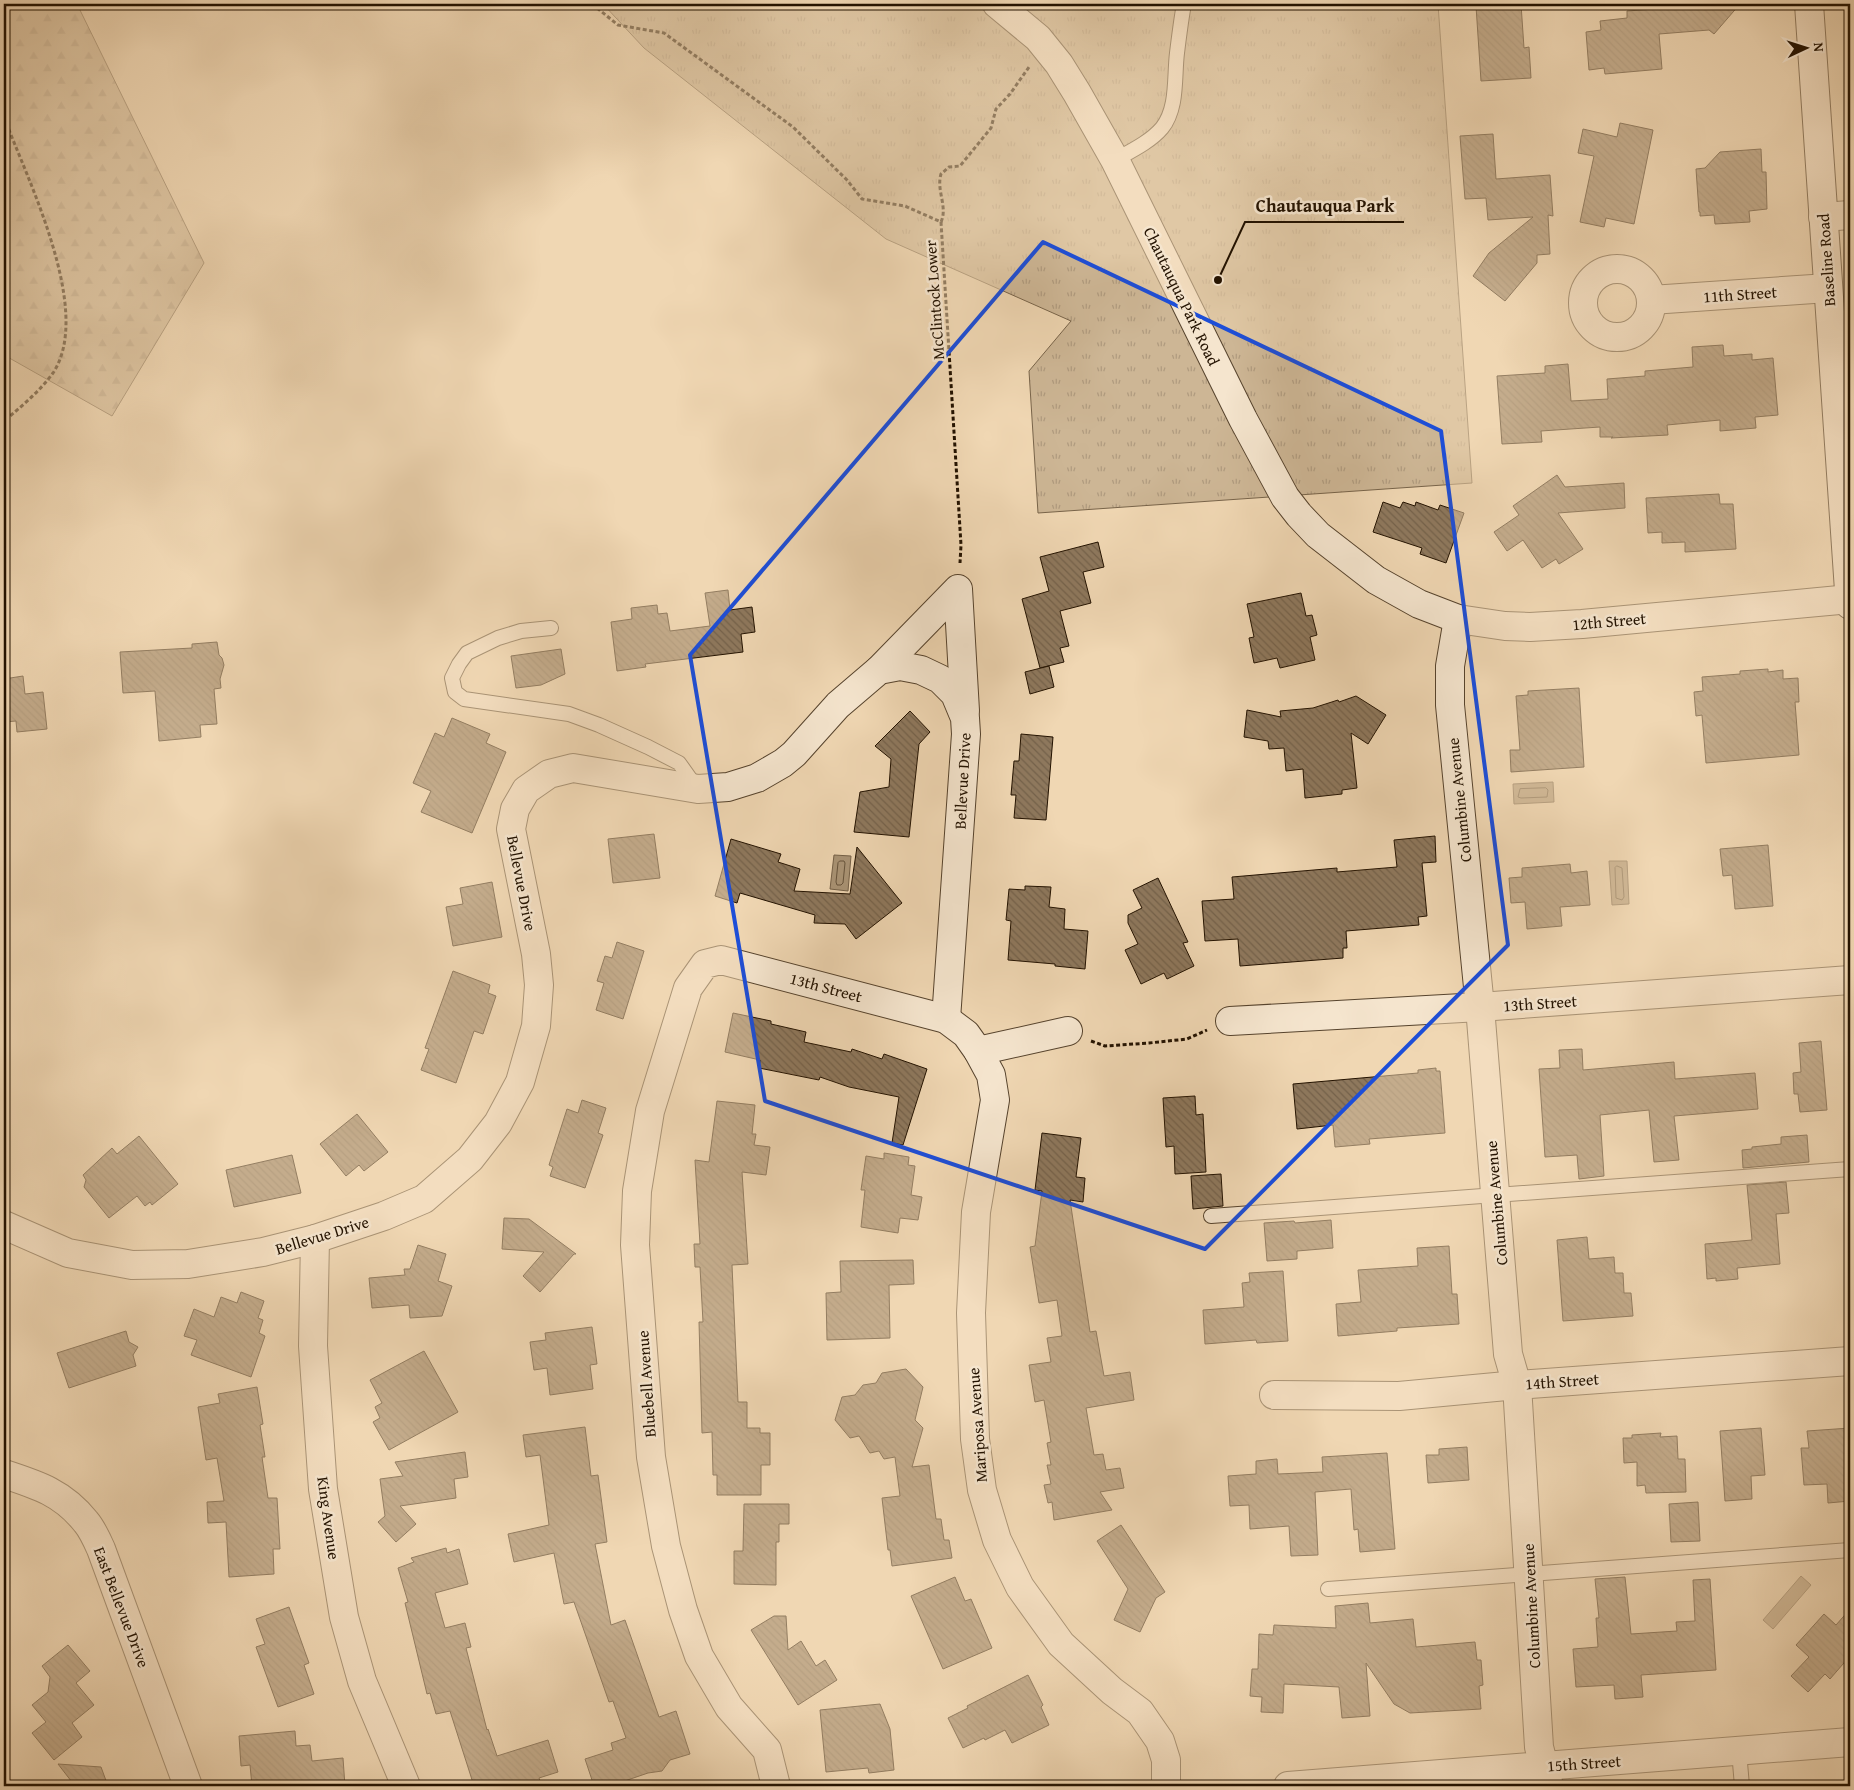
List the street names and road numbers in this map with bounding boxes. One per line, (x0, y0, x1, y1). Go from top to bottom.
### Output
street label: Baseline Road (1811, 212, 1841, 307)
street label: Chautauqua Park Road (1138, 223, 1226, 370)
street label: McClintock Lower (918, 239, 950, 361)
street label: 11th Street (1702, 279, 1778, 309)
street label: 12th Street (1571, 606, 1647, 636)
street label: Bellevue Drive (947, 732, 977, 830)
street label: Columbine Avenue (1441, 737, 1477, 863)
street label: Bellevue Drive (501, 833, 543, 933)
street label: 13th Street (787, 966, 865, 1008)
street label: 13th Street (1502, 988, 1578, 1018)
street label: Columbine Avenue (1479, 1140, 1513, 1266)
street label: Bellevue Drive (272, 1209, 372, 1261)
street label: Bluebell Avenue (630, 1330, 662, 1438)
street label: 14th Street (1524, 1366, 1600, 1396)
street label: Mariposa Avenue (961, 1367, 993, 1483)
street label: King Avenue (311, 1475, 347, 1561)
street label: East Bellevue Drive (88, 1543, 156, 1671)
street label: Columbine Avenue (1516, 1543, 1546, 1669)
street label: 15th Street (1546, 1748, 1622, 1778)

